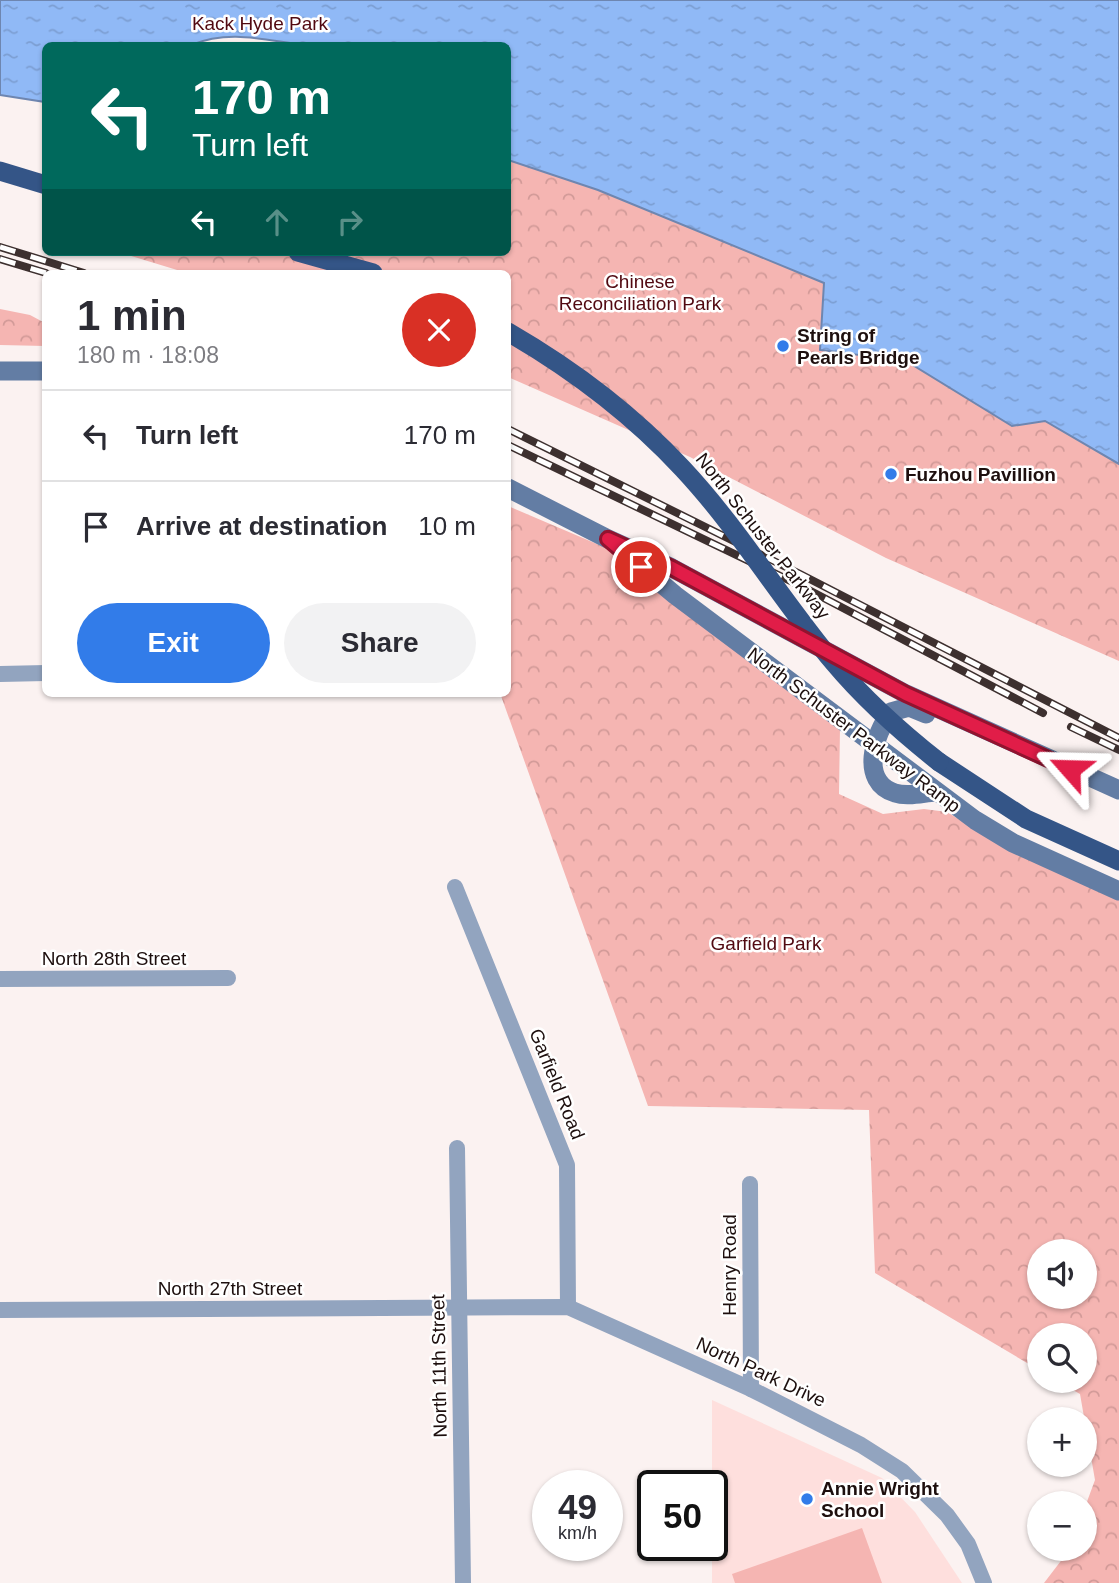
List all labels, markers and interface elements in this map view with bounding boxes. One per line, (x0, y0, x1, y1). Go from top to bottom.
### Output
park label: Kack Hyde Park (192, 13, 329, 34)
icon: left (77, 70, 168, 161)
text: 170 m (192, 70, 331, 124)
text: Turn left (192, 127, 308, 163)
icon: left (185, 203, 223, 241)
icon: ahead (258, 203, 296, 241)
icon: right (331, 203, 369, 241)
park label: Chinese Reconciliation Park (559, 271, 722, 314)
text: 1 min (77, 292, 187, 339)
button: close (402, 293, 476, 367)
place label: String of Pearls Bridge (797, 325, 920, 368)
marker: String of Pearls Bridge (775, 338, 791, 354)
text: 180 m · 18:08 (77, 342, 219, 368)
icon: left (77, 417, 115, 455)
text: Turn left (136, 420, 238, 450)
text: 170 m (404, 420, 476, 450)
street label: North Schuster Parkway (692, 449, 835, 624)
place label: Fuzhou Pavillion (905, 464, 1056, 485)
marker: Fuzhou Pavillion (883, 466, 899, 482)
icon: arrive (77, 508, 115, 546)
text: Arrive at destination (136, 511, 387, 541)
text: 10 m (418, 511, 476, 541)
pin (611, 537, 671, 597)
icon: arrive (622, 548, 660, 586)
button: Exit (77, 603, 270, 683)
button: Share (284, 603, 476, 683)
street label: North Schuster Parkway Ramp (744, 643, 964, 817)
position arrow (1033, 732, 1107, 806)
park label: Garfield Park (711, 933, 822, 954)
street label: North 28th Street (42, 948, 187, 969)
street label: Garfield Road (525, 1026, 589, 1142)
street label: Henry Road (719, 1214, 740, 1316)
map controls (1027, 1239, 1097, 1561)
button: sound (1027, 1239, 1097, 1309)
street label: North 27th Street (158, 1278, 303, 1299)
street label: North 11th Street (427, 1293, 451, 1438)
button: search (1027, 1323, 1097, 1393)
street label: North Park Drive (693, 1333, 829, 1411)
button: + (1027, 1407, 1097, 1477)
speed limit sign: 50 (637, 1470, 728, 1561)
place label: Annie Wright School (821, 1478, 940, 1521)
text: 49 (558, 1487, 597, 1526)
marker: Annie Wright School (799, 1491, 815, 1507)
button: − (1027, 1491, 1097, 1561)
text: km/h (558, 1523, 597, 1543)

